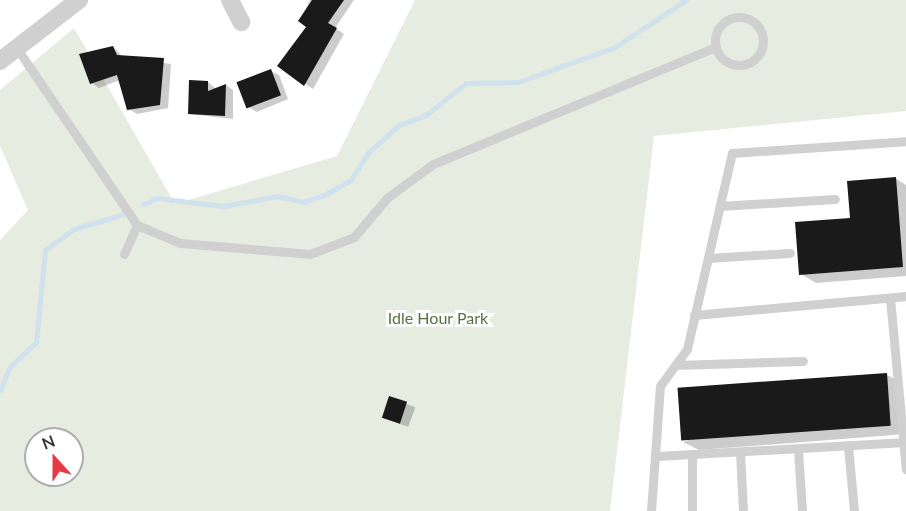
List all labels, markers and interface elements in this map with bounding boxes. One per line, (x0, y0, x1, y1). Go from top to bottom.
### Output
park label: Idle Hour Park (388, 308, 488, 328)
north arrow (24, 427, 84, 487)
text: N (39, 431, 57, 453)

